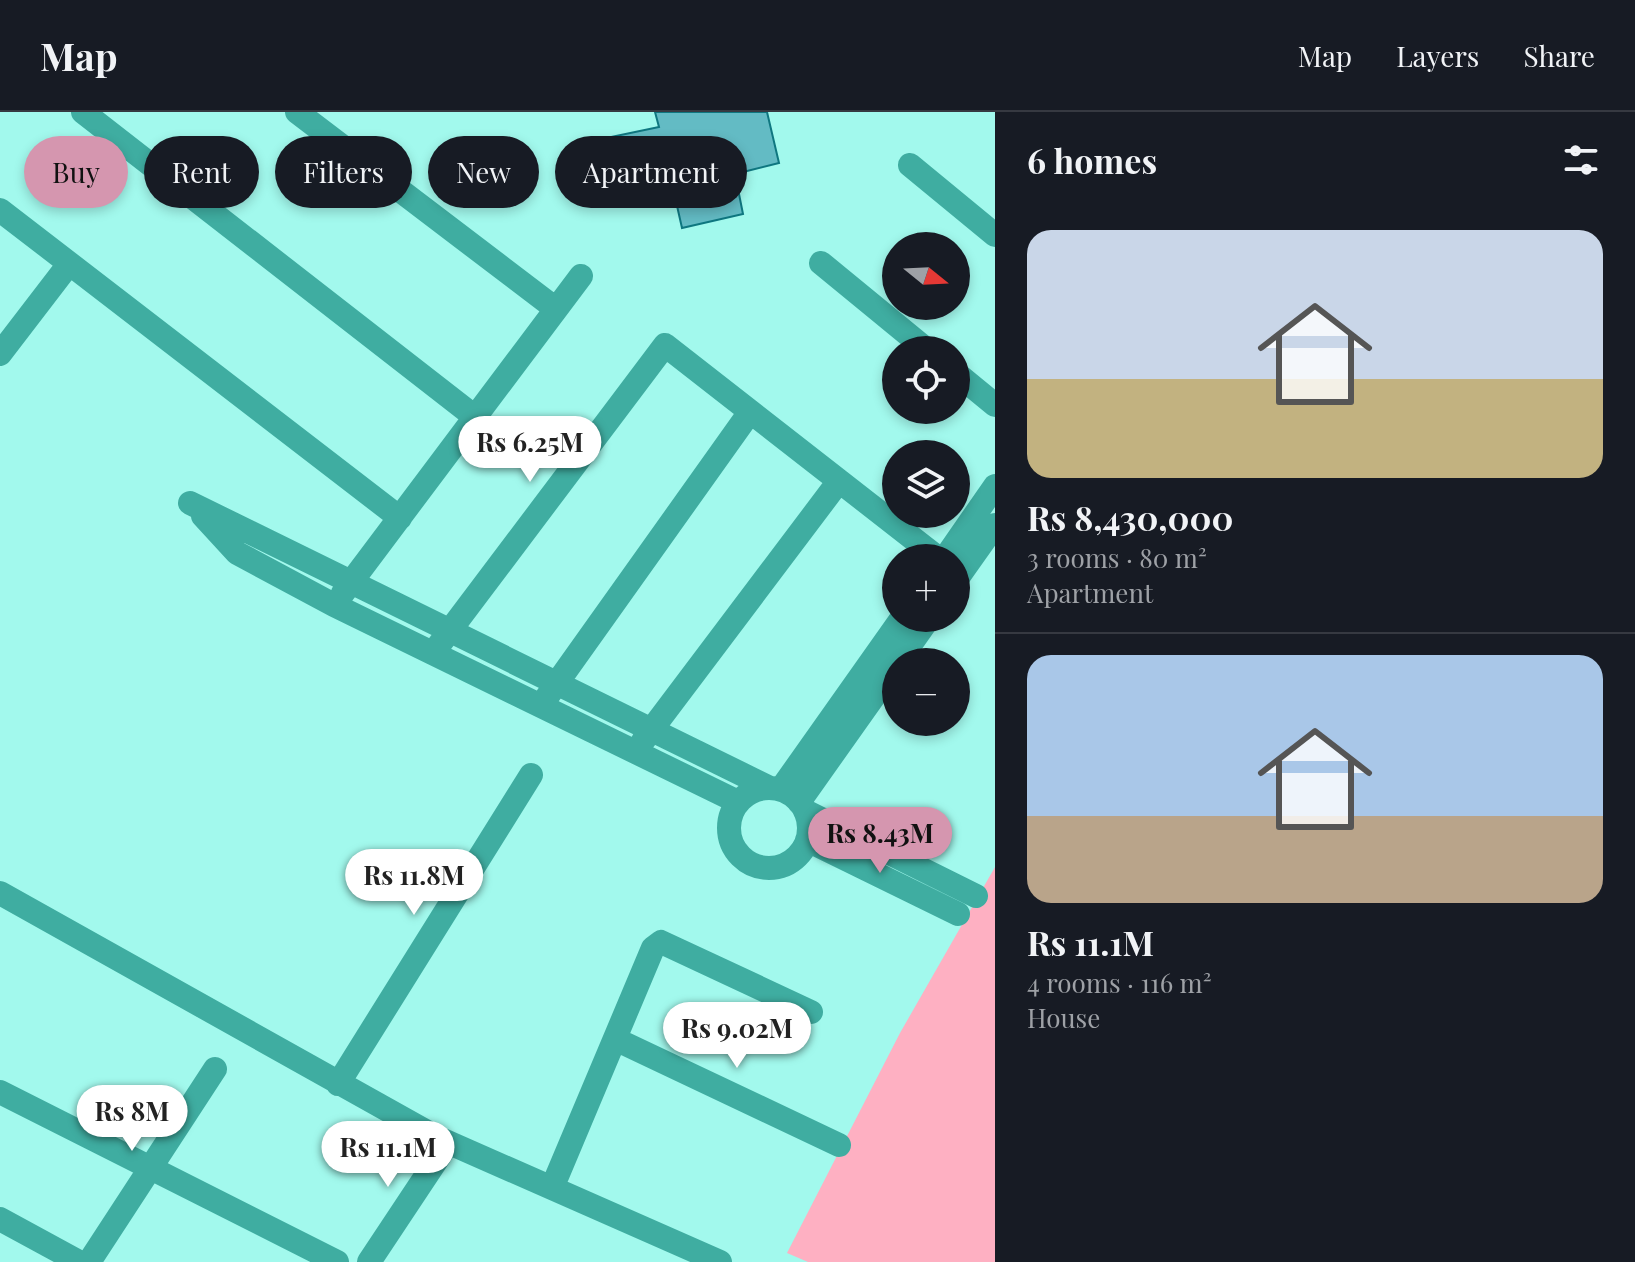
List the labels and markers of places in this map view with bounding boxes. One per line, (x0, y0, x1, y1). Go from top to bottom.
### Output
pin: Rs 6.25M (447, 416, 613, 484)
pin: Rs 8.43M (797, 807, 963, 875)
pin: Rs 11.8M (331, 849, 497, 917)
pin: Rs 9.02M (654, 1002, 820, 1070)
pin: Rs 8M (76, 1085, 188, 1153)
pin: Rs 11.1M (305, 1121, 471, 1189)

